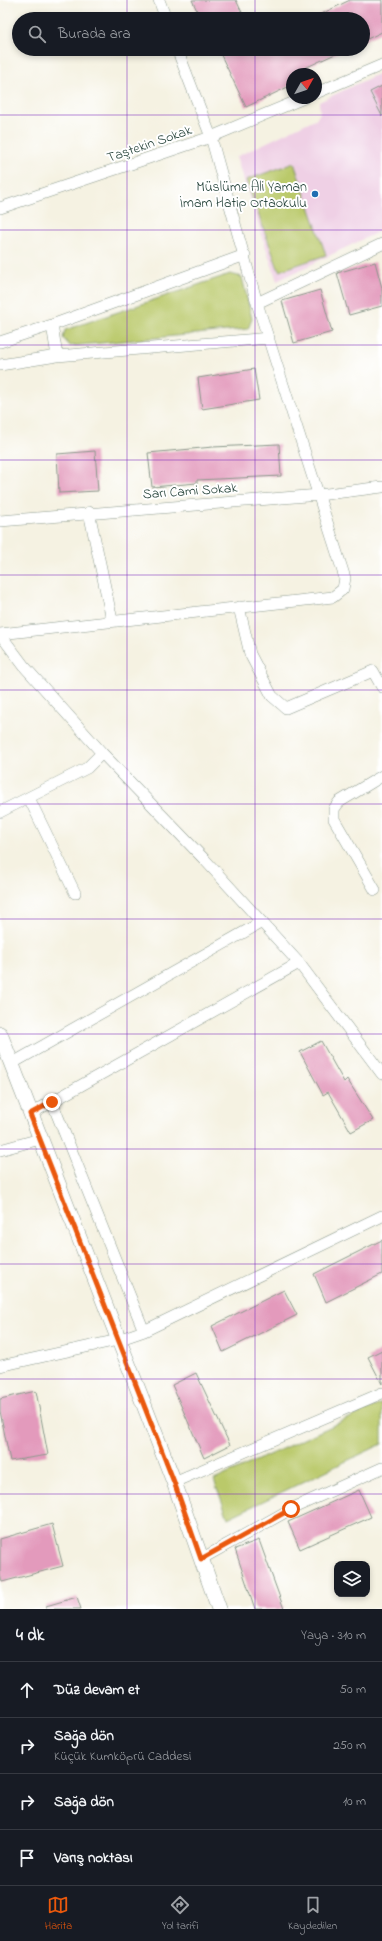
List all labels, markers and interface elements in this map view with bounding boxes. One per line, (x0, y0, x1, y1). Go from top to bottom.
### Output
search box (12, 12, 370, 56)
icon: search (26, 23, 48, 45)
text: Burada ara (58, 23, 131, 45)
north arrow (286, 68, 322, 104)
street label: Taştekin Sokak (104, 120, 196, 169)
place label: Müslüme Ali Yaman İmam Hatip Ortaokulu (180, 177, 307, 214)
marker: Müslüme Ali Yaman İmam Hatip Ortaokulu (310, 189, 320, 199)
street label: Sarı Cami Sokak (142, 478, 239, 505)
route end (43, 1093, 61, 1111)
route start (282, 1500, 300, 1518)
map controls (334, 1561, 370, 1597)
button: layers (334, 1561, 370, 1597)
text: 4 dk (16, 1623, 44, 1648)
text: Yaya · 310 m (301, 1626, 366, 1645)
icon: ahead (16, 1679, 38, 1701)
text: Düz devam et (54, 1679, 140, 1701)
text: 50 m (340, 1680, 366, 1699)
text: Sağa dön (54, 1725, 114, 1747)
icon: right (16, 1735, 38, 1757)
text: 250 m (333, 1736, 366, 1755)
text: Küçük Kumköprü Caddesi (54, 1747, 191, 1766)
icon: right (16, 1791, 38, 1813)
text: Sağa dön (54, 1791, 114, 1813)
text: 10 m (343, 1792, 366, 1811)
icon: arrive (16, 1847, 38, 1869)
text: Varış noktası (54, 1847, 133, 1869)
tab: Harita (45, 1894, 72, 1934)
tab: Yol tarifi (162, 1894, 198, 1934)
tab: Kaydedilen (288, 1894, 337, 1934)

